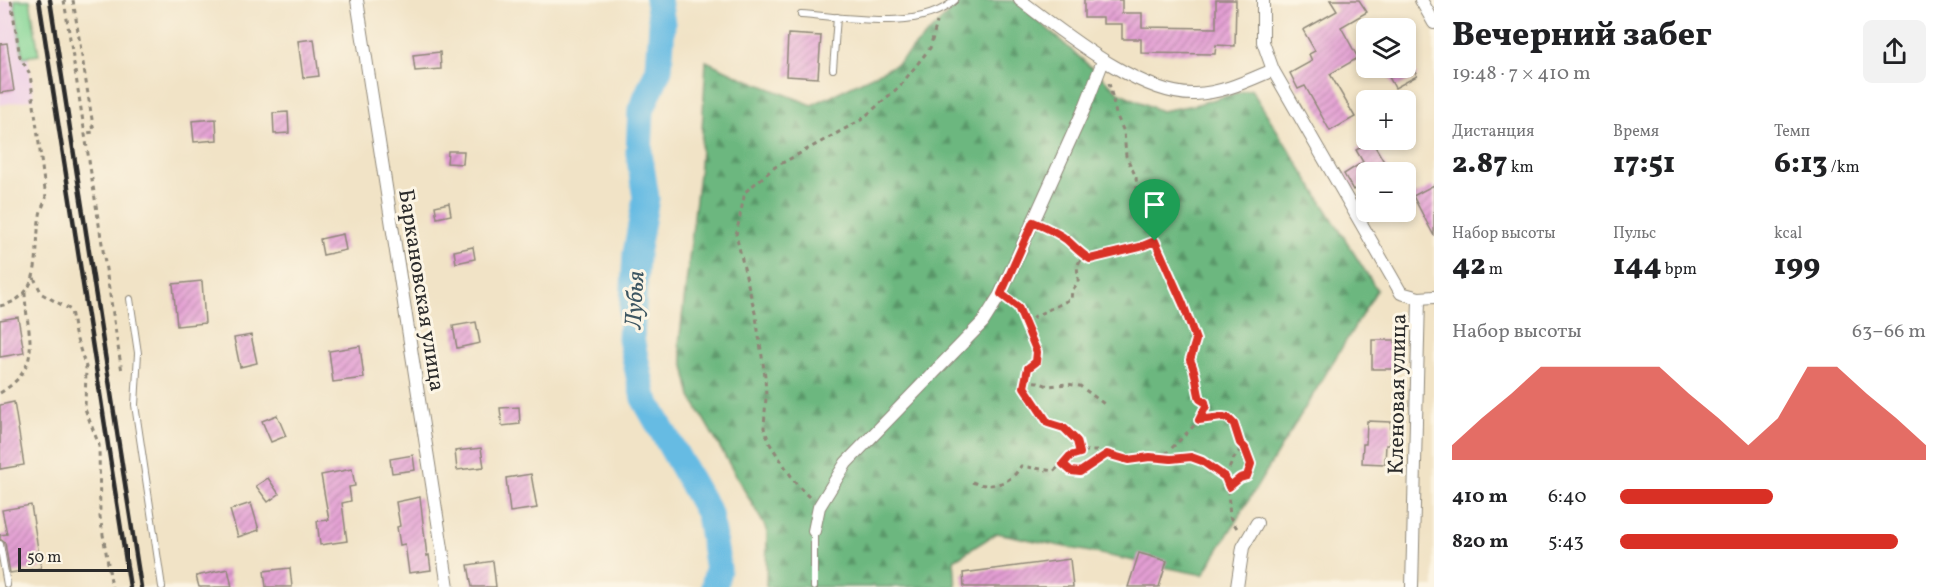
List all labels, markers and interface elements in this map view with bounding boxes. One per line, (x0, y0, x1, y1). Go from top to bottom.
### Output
text: Вечерний забег (1452, 14, 1712, 60)
map controls (1356, 18, 1416, 222)
button: layers (1356, 18, 1416, 78)
button: share (1863, 20, 1926, 83)
text: 19:48 · 7 × 410 m (1452, 60, 1591, 88)
button: + (1356, 90, 1416, 150)
text: Дистанция (1452, 121, 1534, 143)
text: Время (1613, 121, 1659, 143)
text: Темп (1774, 121, 1810, 143)
text: 2.87 (1452, 143, 1508, 185)
text: 17:51 (1613, 143, 1675, 185)
text: 6:13 (1774, 143, 1828, 185)
text: km (1508, 157, 1534, 179)
text: /km (1828, 157, 1860, 179)
button: − (1356, 162, 1416, 222)
pin (1129, 179, 1180, 241)
street label: Баркановская улица (389, 187, 452, 394)
icon: arrive (1138, 188, 1171, 221)
text: Набор высоты (1452, 223, 1556, 245)
text: Пульс (1613, 223, 1656, 245)
text: kcal (1774, 223, 1802, 245)
text: 42 (1452, 245, 1486, 287)
text: 144 (1613, 245, 1662, 287)
text: 199 (1774, 245, 1820, 287)
text: m (1486, 259, 1503, 281)
text: bpm (1662, 259, 1697, 281)
water label: Лубья (617, 270, 654, 331)
street label: Кленовая улица (1382, 313, 1415, 475)
text: Набор высоты (1452, 318, 1582, 346)
text: 63–66 m (1852, 318, 1926, 346)
text: 410 m (1452, 483, 1508, 511)
text: 6:40 (1548, 483, 1586, 511)
text: 820 m (1452, 528, 1509, 556)
text: 5:43 (1548, 528, 1584, 556)
scale bar (18, 545, 130, 572)
text: 50 m (27, 547, 61, 569)

